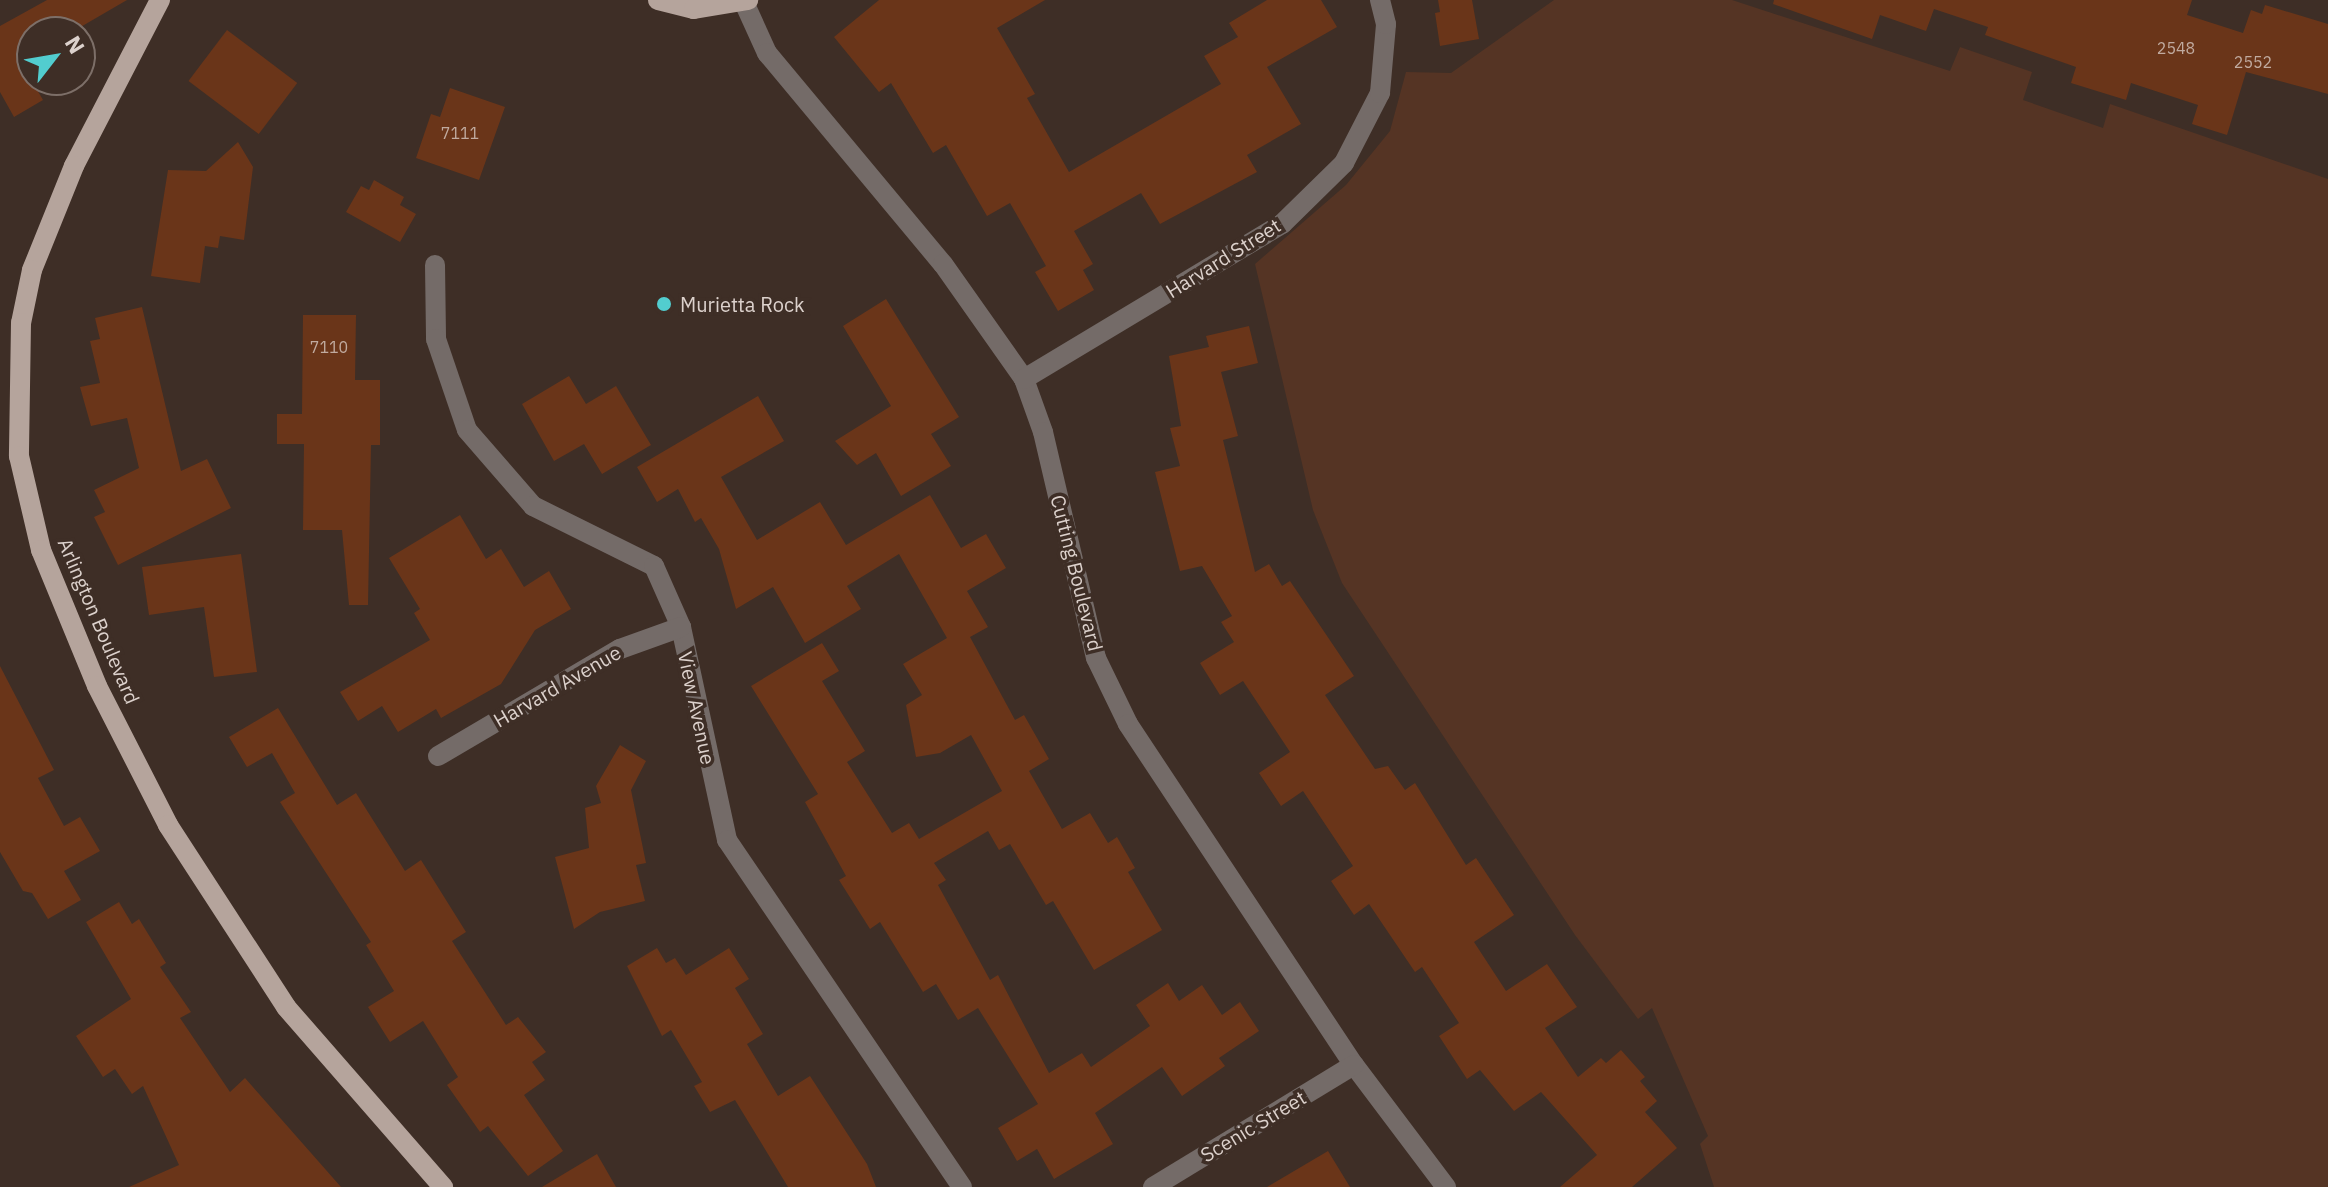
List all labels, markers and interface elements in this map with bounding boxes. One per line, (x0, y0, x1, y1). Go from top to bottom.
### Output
north arrow (16, 16, 96, 96)
text: N (59, 30, 92, 59)
house number: 2548 (2157, 38, 2195, 58)
house number: 2552 (2234, 52, 2272, 72)
house number: 7111 (441, 123, 479, 143)
street label: Harvard Street (1161, 213, 1285, 303)
place label: Murietta Rock (680, 292, 804, 316)
marker: Murietta Rock (655, 295, 673, 313)
house number: 7110 (310, 337, 348, 357)
street label: Cutting Boulevard (1046, 492, 1108, 654)
street label: Arlington Boulevard (53, 534, 145, 708)
street label: Harvard Avenue (489, 640, 625, 732)
street label: View Avenue (673, 649, 721, 767)
street label: Scenic Street (1196, 1085, 1310, 1167)

